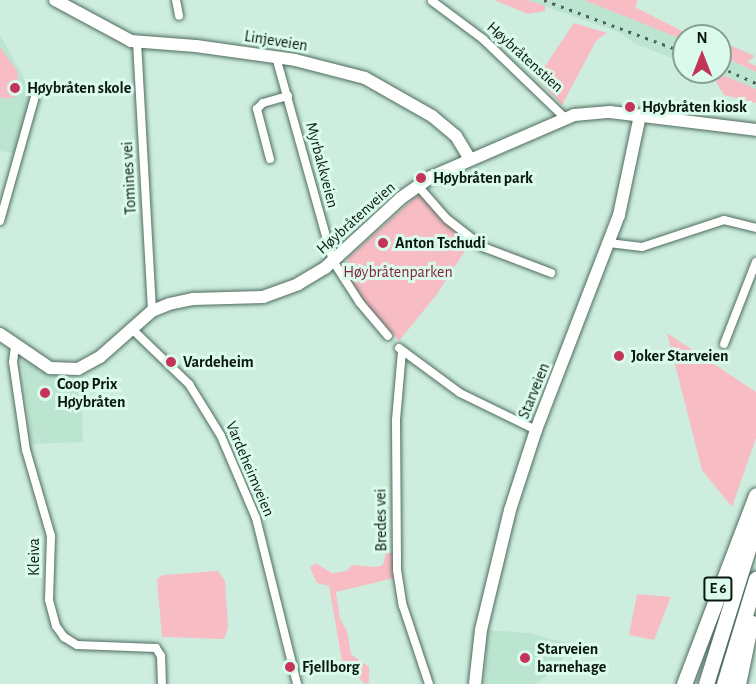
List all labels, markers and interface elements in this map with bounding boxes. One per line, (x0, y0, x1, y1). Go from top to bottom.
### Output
street label: Høybråtenstien (483, 18, 567, 96)
north arrow (672, 24, 732, 84)
street label: Linjeveien (243, 27, 309, 55)
text: N (696, 30, 708, 46)
place label: Høybråten skole (27, 78, 131, 98)
marker: Høybråten skole (8, 81, 22, 95)
place label: Høybråten kiosk (642, 97, 747, 117)
marker: Høybråten kiosk (623, 100, 637, 114)
street label: Myrbakkveien (301, 120, 343, 210)
street label: Tomines vei (117, 141, 141, 215)
place label: Høybråten park (433, 168, 533, 188)
marker: Høybråten park (414, 171, 428, 185)
street label: Høybråtenveien (313, 178, 399, 258)
place label: Anton Tschudi (395, 233, 486, 253)
marker: Anton Tschudi (376, 236, 390, 250)
park label: Høybråtenparken (343, 262, 453, 282)
place label: Joker Starveien (631, 346, 728, 366)
marker: Joker Starveien (612, 349, 626, 363)
place label: Vardeheim (183, 352, 254, 372)
marker: Vardeheim (164, 355, 178, 369)
street label: Starveien (514, 360, 554, 422)
place label: Coop Prix Høybråten (57, 374, 125, 412)
marker: Coop Prix Høybråten (38, 386, 52, 400)
street label: Vardeheimveien (221, 418, 279, 520)
street label: Bredes vei (371, 488, 391, 552)
street label: Kleiva (24, 538, 44, 576)
road number: E 6 (703, 577, 733, 601)
place label: Starveien barnehage (537, 639, 606, 677)
marker: Starveien barnehage (518, 651, 532, 665)
place label: Fjellborg (302, 657, 359, 677)
marker: Fjellborg (283, 660, 297, 674)

